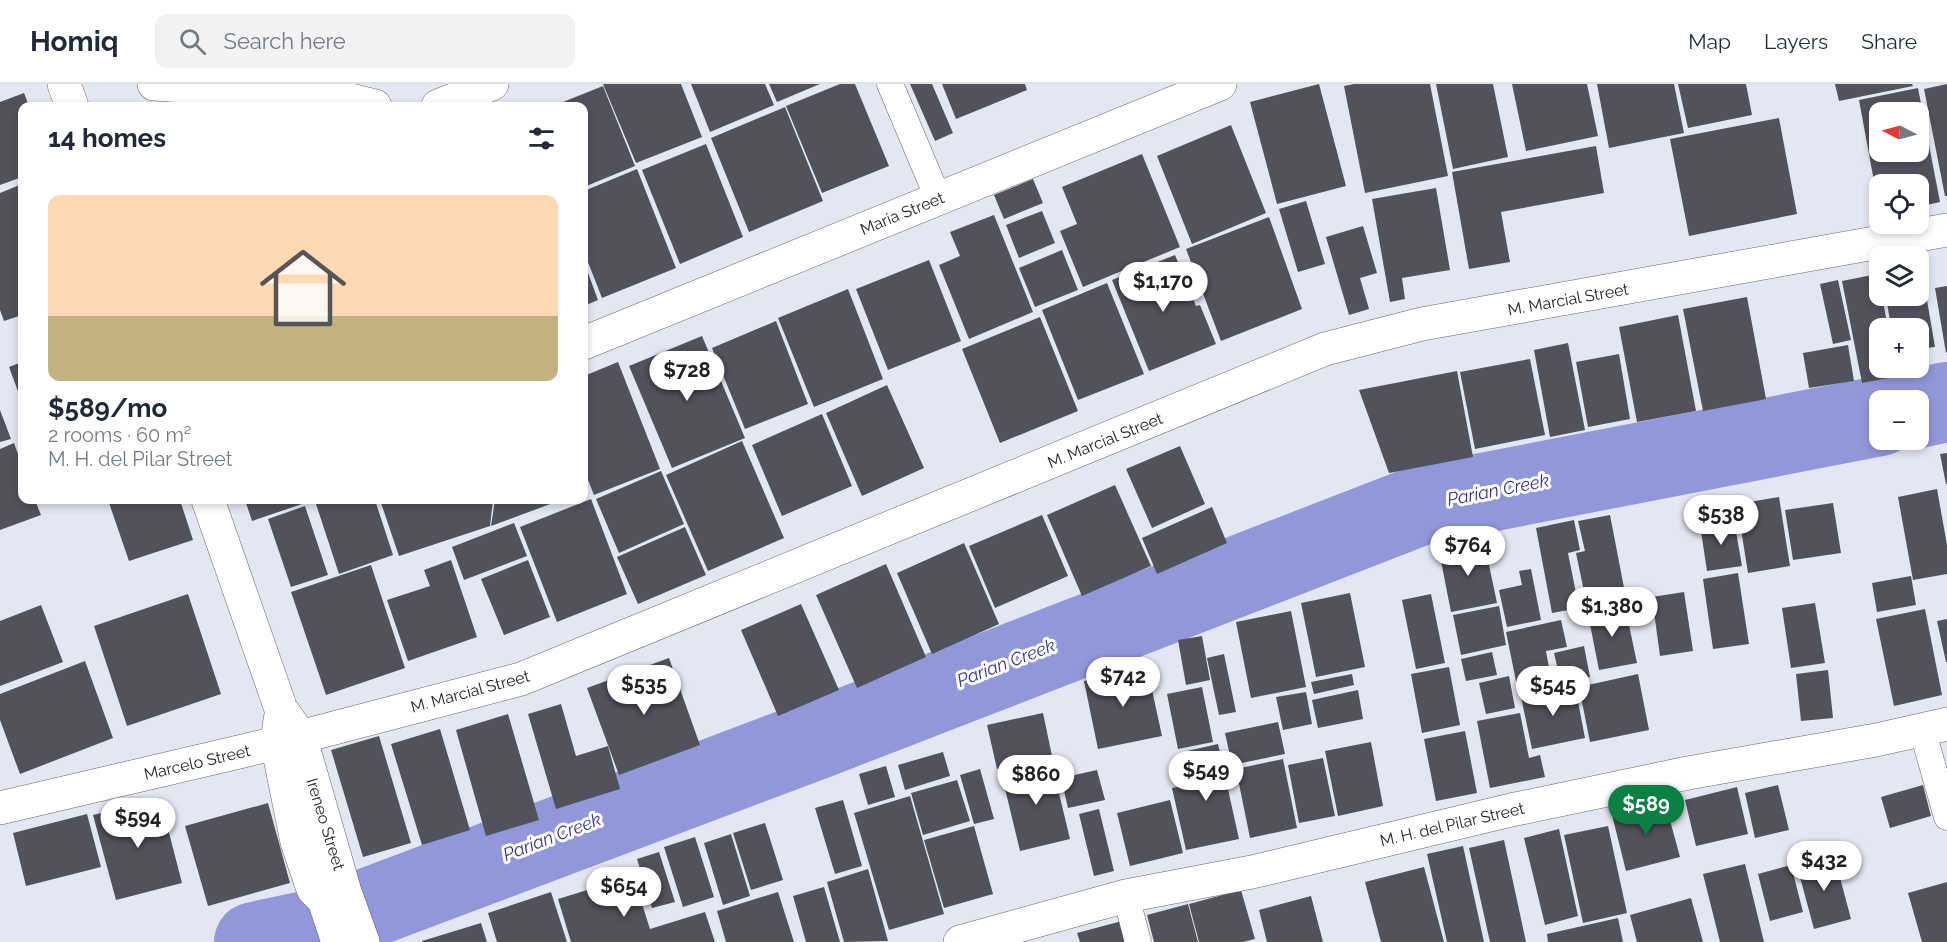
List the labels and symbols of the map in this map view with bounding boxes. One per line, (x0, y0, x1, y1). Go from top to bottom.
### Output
north arrow (1869, 102, 1929, 162)
street label: Maria Street (857, 188, 948, 239)
pin: $1,170 (1114, 262, 1212, 313)
street label: M. Marcial Street (1506, 279, 1631, 319)
pin: $728 (651, 351, 723, 402)
street label: M. Marcial Street (1045, 408, 1166, 472)
water label: Parian Creek (1445, 469, 1551, 510)
pin: $538 (1685, 495, 1757, 546)
pin: $764 (1432, 526, 1504, 577)
pin: $1,380 (1563, 587, 1661, 638)
water label: Parian Creek (954, 634, 1058, 691)
pin: $742 (1087, 657, 1159, 708)
pin: $535 (608, 665, 680, 716)
street label: M. Marcial Street (409, 666, 532, 717)
pin: $545 (1517, 666, 1589, 717)
street label: Marcelo Street (142, 741, 253, 784)
pin: $549 (1170, 751, 1242, 802)
pin: $860 (1000, 755, 1072, 806)
street label: Ireneo Street (302, 776, 349, 873)
pin: $589 (1610, 785, 1682, 836)
pin: $594 (102, 798, 174, 849)
street label: M. H. del Pilar Street (1378, 798, 1527, 850)
water label: Parian Creek (500, 808, 604, 865)
pin: $432 (1788, 841, 1860, 892)
pin: $654 (588, 867, 660, 918)

